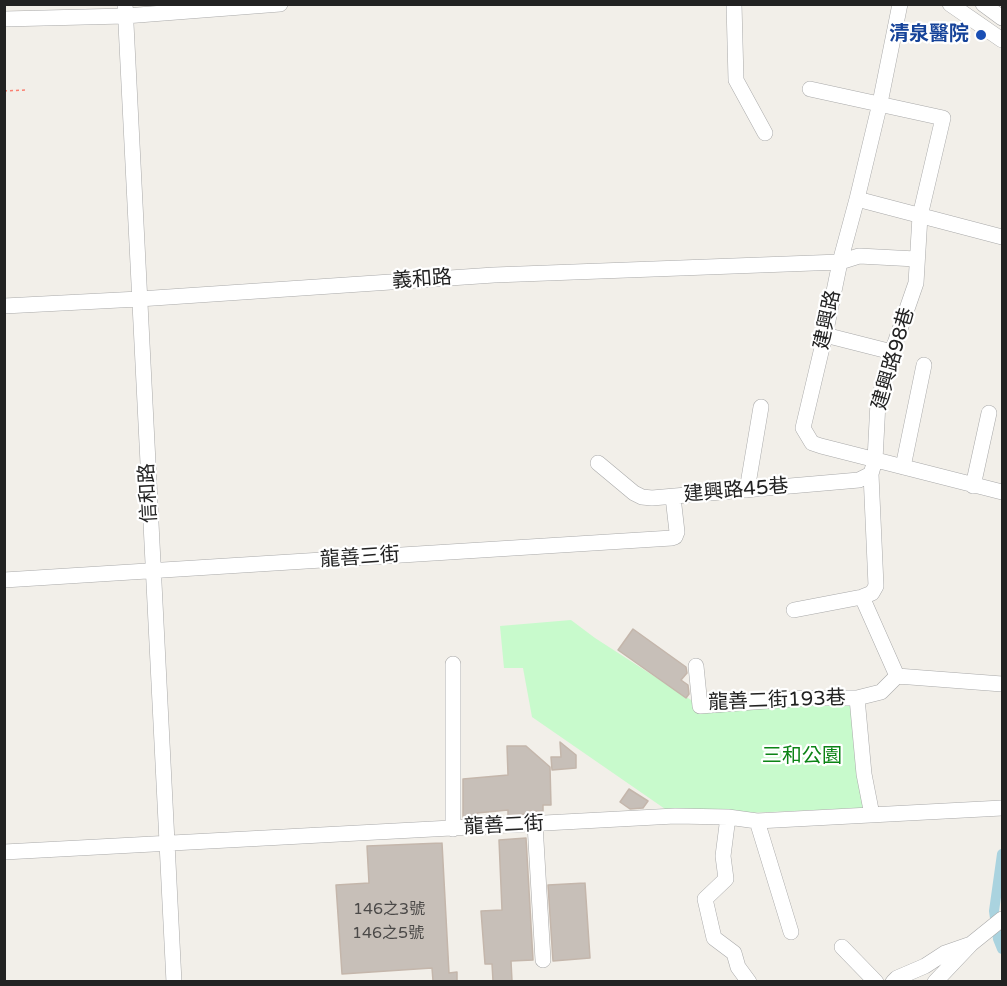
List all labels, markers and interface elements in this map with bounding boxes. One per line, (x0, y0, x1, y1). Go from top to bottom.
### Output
place label: 清泉醫院 (889, 23, 969, 47)
marker: 清泉醫院 (974, 28, 988, 42)
street label: 義和路 (391, 266, 453, 294)
street label: 建興路 (810, 288, 846, 352)
street label: 建興路98巷 (868, 305, 920, 413)
street label: 信和路 (135, 462, 163, 524)
street label: 建興路45巷 (683, 474, 789, 508)
street label: 龍善三街 (319, 543, 401, 573)
street label: 龍善二街193巷 (708, 687, 846, 715)
park label: 三和公園 (762, 745, 842, 769)
street label: 龍善二街 (463, 812, 545, 840)
house number: 146之3號 (353, 900, 425, 920)
house number: 146之5號 (352, 924, 424, 944)

